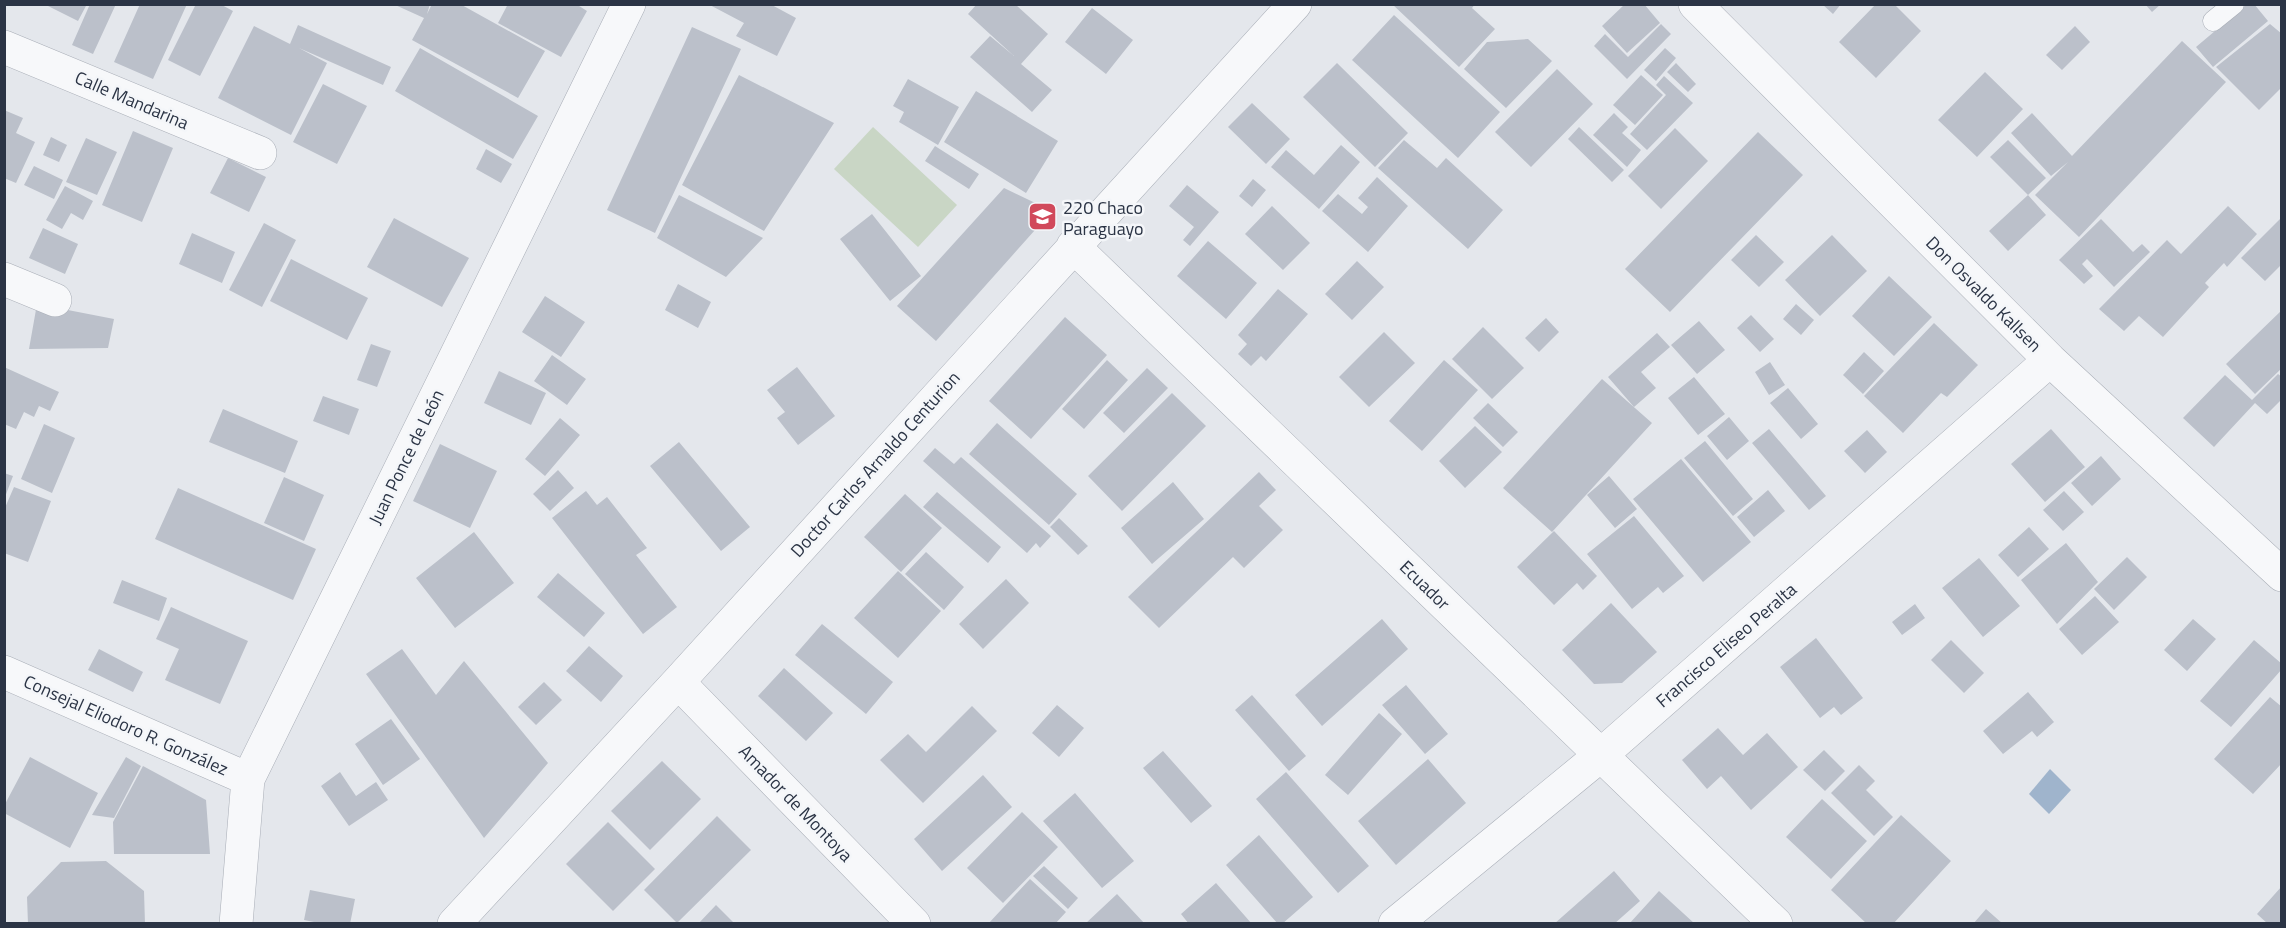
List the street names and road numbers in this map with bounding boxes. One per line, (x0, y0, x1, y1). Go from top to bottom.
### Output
street label: Calle Mandarina (71, 64, 193, 136)
street label: Don Osvaldo Kallsen (1920, 230, 2048, 358)
street label: Doctor Carlos Arnaldo Centurion (784, 365, 966, 563)
street label: Juan Ponce de León (362, 385, 450, 529)
street label: Ecuador (1394, 554, 1456, 616)
street label: Francisco Eliseo Peralta (1650, 576, 1802, 714)
street label: Consejal Eliodoro R. González (19, 668, 233, 782)
street label: Amador de Montoya (733, 738, 859, 868)

